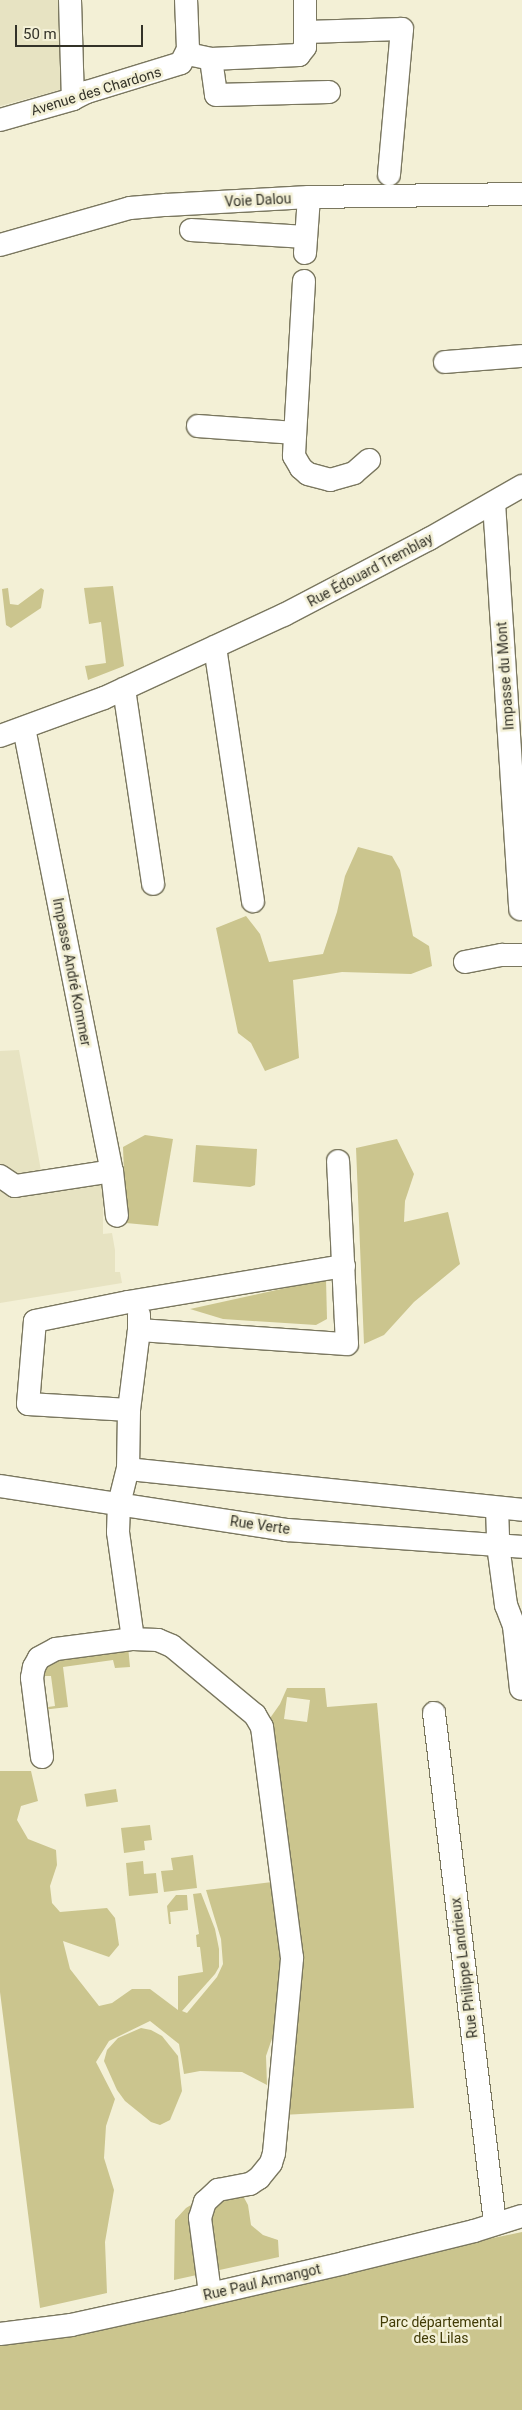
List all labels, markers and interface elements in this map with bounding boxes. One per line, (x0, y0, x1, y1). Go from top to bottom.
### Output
scale bar (18, 15, 145, 47)
text: 50 m (23, 25, 57, 43)
street label: Avenue des Chardons (29, 63, 163, 119)
street label: Voie Dalou (224, 190, 292, 210)
street label: Rue Édouard Tremblay (304, 530, 436, 610)
street label: Impasse du Mont (493, 621, 517, 731)
street label: Impasse André Kommer (49, 897, 95, 1047)
street label: Rue Verte (229, 1512, 291, 1538)
street label: Rue Philippe Landrieux (447, 1897, 481, 2039)
street label: Rue Paul Armangot (202, 2260, 322, 2304)
park label: Parc départemental des Lilas (380, 2314, 502, 2346)

